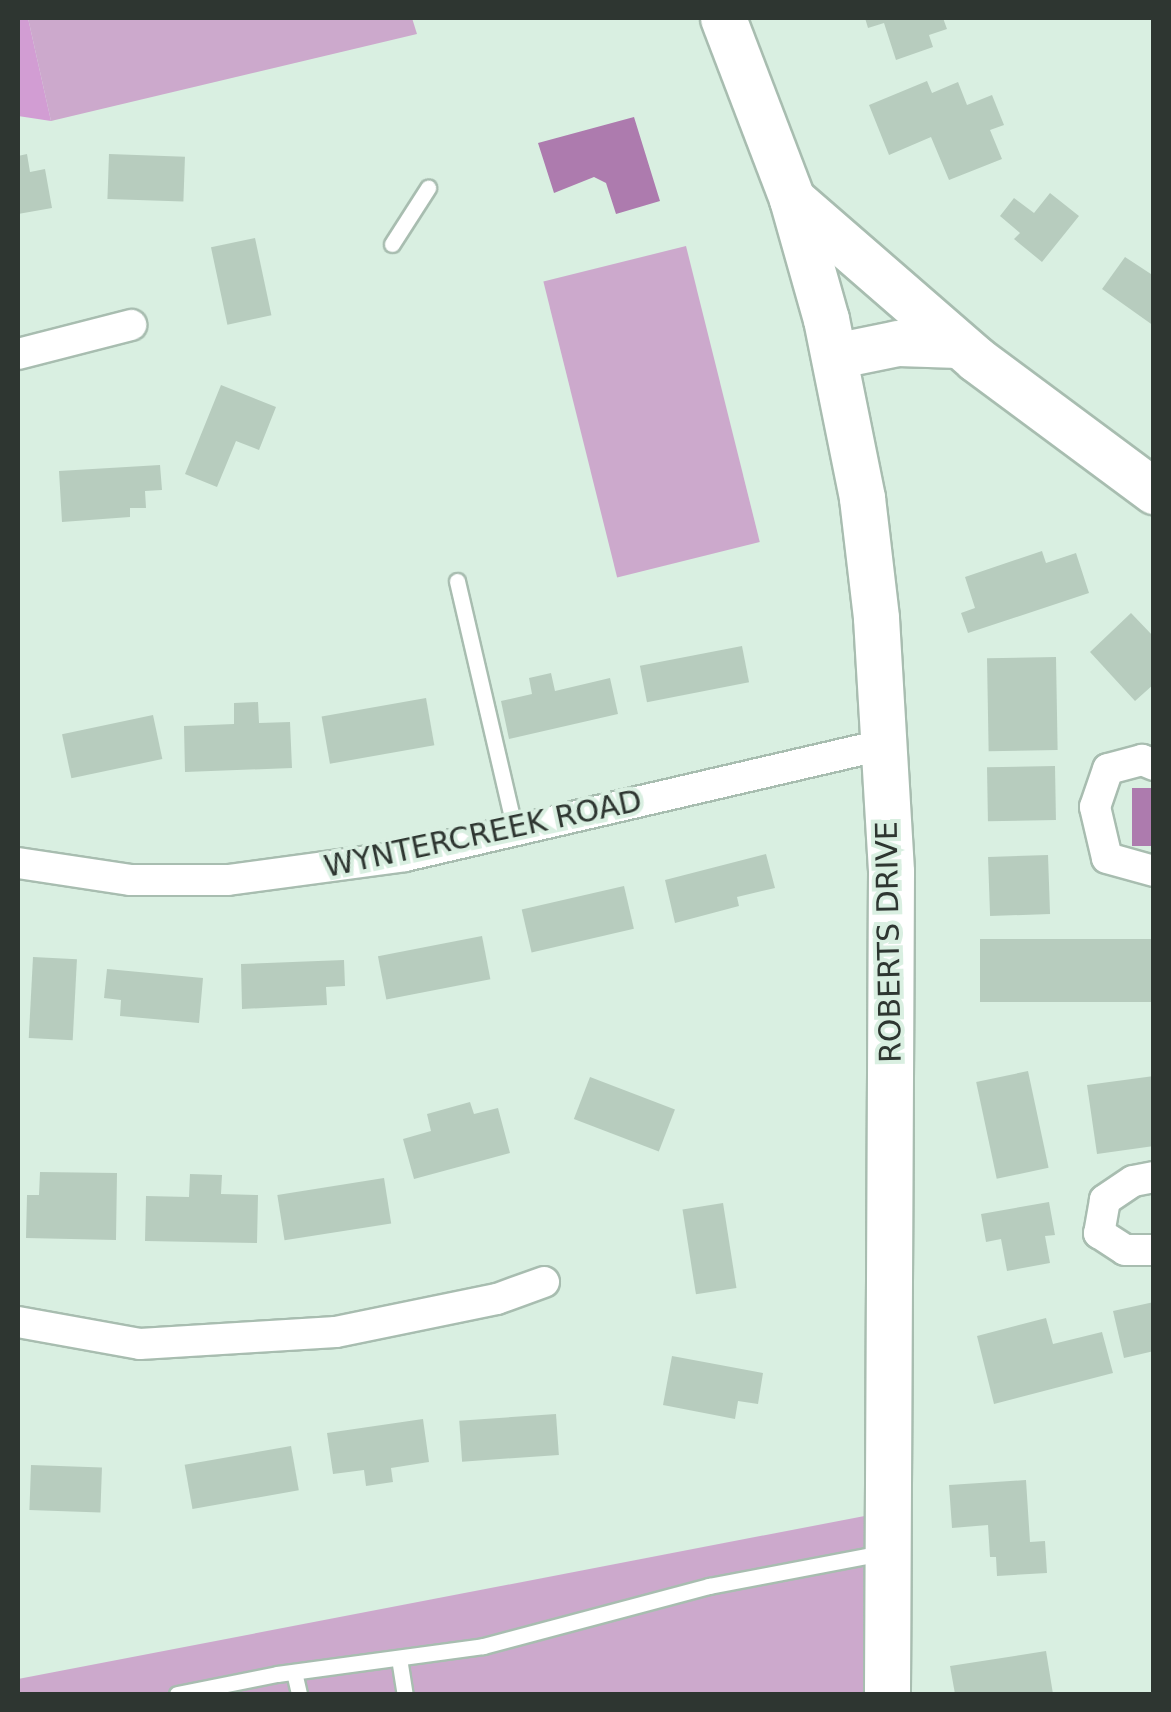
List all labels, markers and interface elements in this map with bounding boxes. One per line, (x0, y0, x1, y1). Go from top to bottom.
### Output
street label: WYNTERCREEK ROAD (321, 783, 645, 885)
street label: ROBERTS DRIVE (869, 821, 909, 1063)

